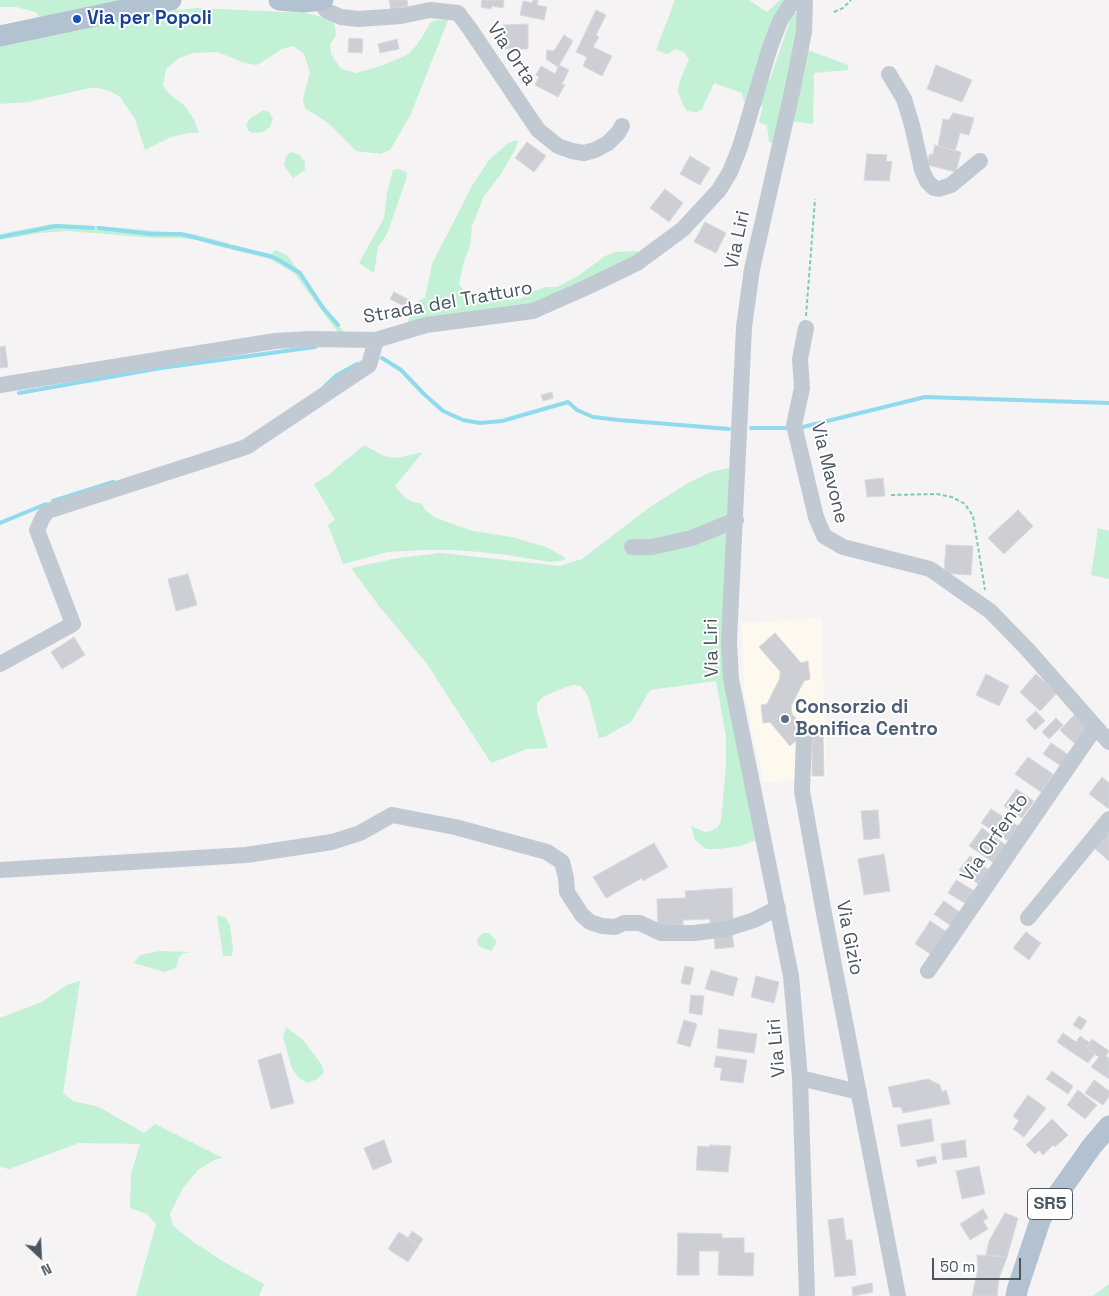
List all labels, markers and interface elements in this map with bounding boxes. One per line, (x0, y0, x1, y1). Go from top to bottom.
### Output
place label: Via per Popoli (87, 8, 212, 30)
marker: Via per Popoli (71, 13, 83, 25)
street label: Via Orta (481, 18, 541, 90)
street label: Via Liri (721, 209, 755, 271)
street label: Strada del Tratturo (362, 277, 534, 329)
street label: Via Mavone (805, 420, 853, 526)
street label: Via Liri (700, 618, 724, 678)
place label: Consorzio di Bonifica Centro (795, 697, 938, 741)
marker: Consorzio di Bonifica Centro (779, 713, 791, 725)
street label: Via Orfento (956, 789, 1034, 887)
street label: Via Gizio (831, 899, 867, 977)
street label: Via Liri (763, 1018, 791, 1078)
road number: SR5 (1028, 1188, 1072, 1220)
north arrow (15, 1231, 65, 1281)
scale bar (934, 1248, 1023, 1280)
text: 50 m (940, 1257, 975, 1276)
text: N (38, 1259, 54, 1280)

